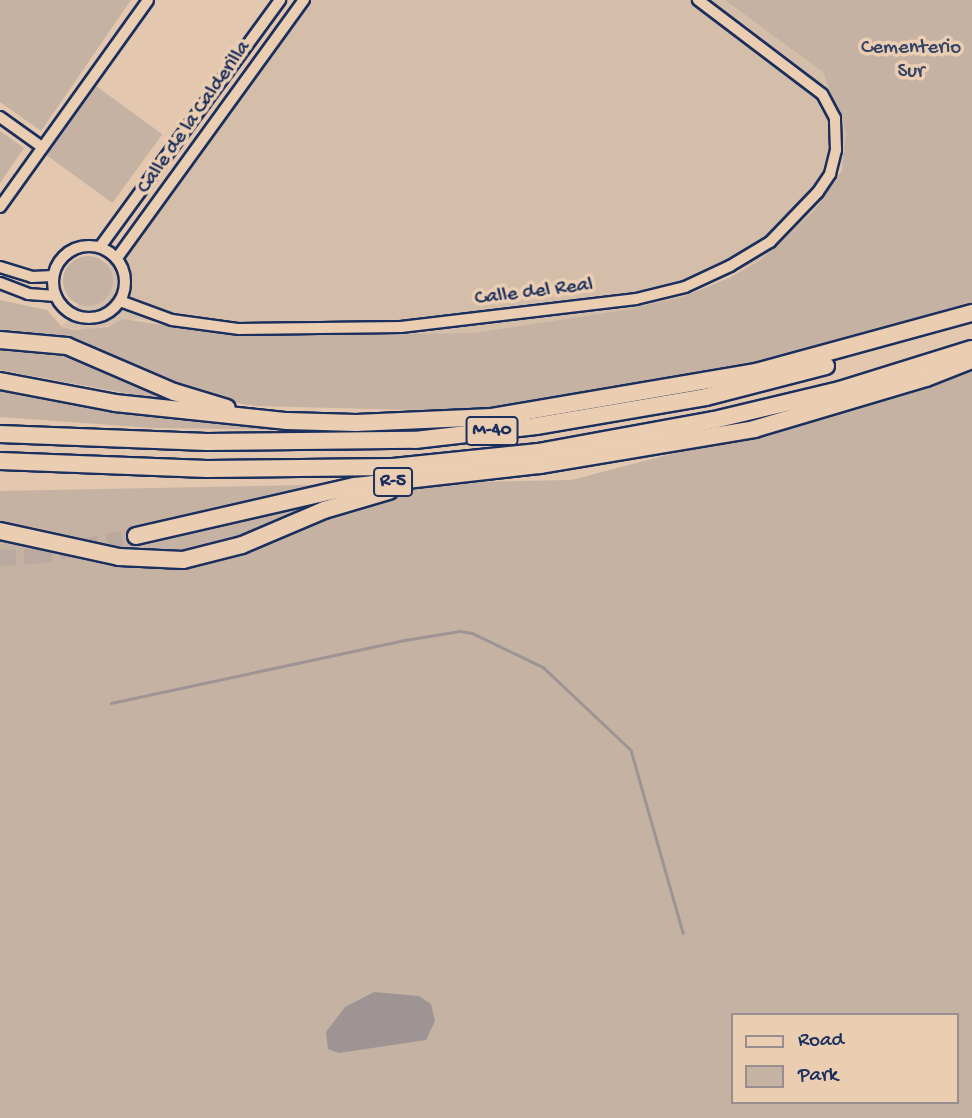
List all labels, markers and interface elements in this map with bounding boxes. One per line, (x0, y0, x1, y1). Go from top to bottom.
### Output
park label: Cementerio Sur (861, 36, 961, 86)
street label: Calle de la Calderilla (133, 37, 257, 199)
street label: Calle del Real (473, 273, 595, 313)
road number: M-40 (464, 416, 520, 446)
road number: R-5 (372, 467, 414, 498)
legend (730, 1013, 958, 1104)
text: Road (798, 1029, 844, 1054)
text: Park (798, 1064, 838, 1089)

